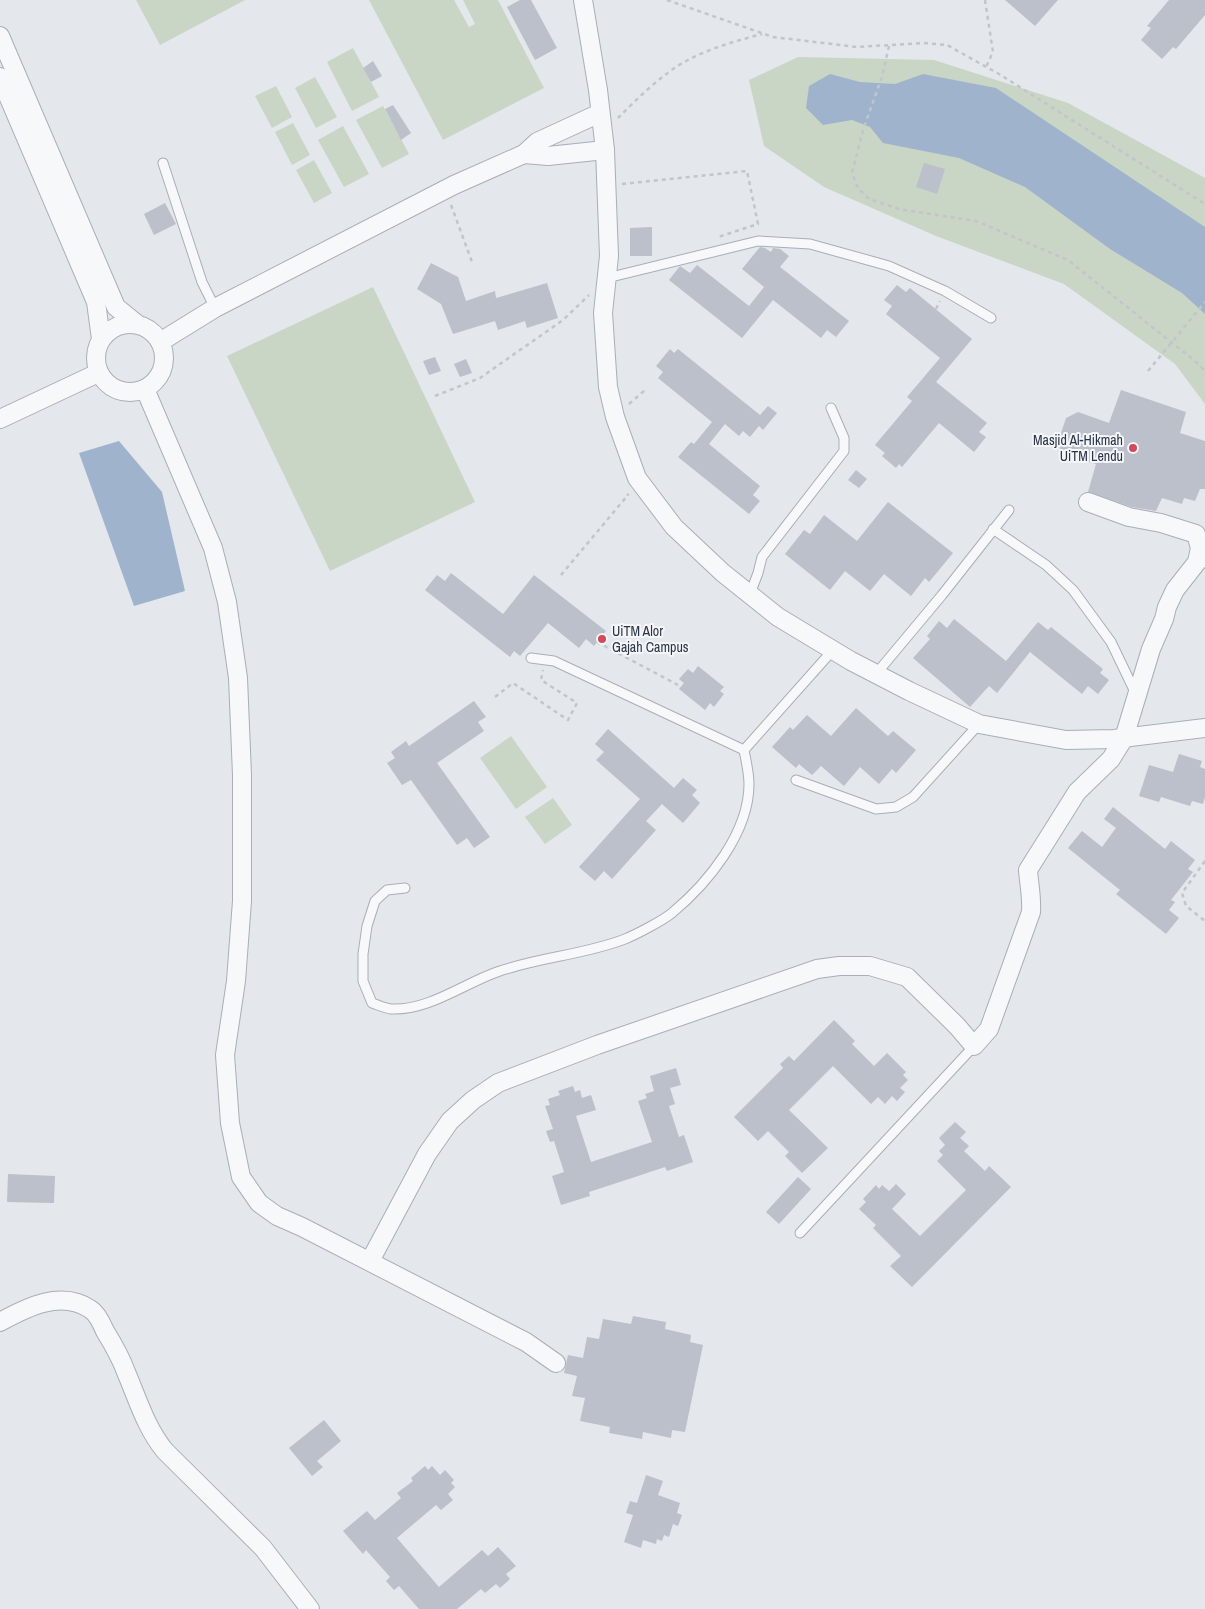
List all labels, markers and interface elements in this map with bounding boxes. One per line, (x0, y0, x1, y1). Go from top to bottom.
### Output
place label: Masjid Al-Hikmah UiTM Lendu (1033, 431, 1123, 465)
marker: Masjid Al-Hikmah UiTM Lendu (1127, 442, 1139, 454)
place label: UiTM Alor Gajah Campus (612, 622, 689, 656)
marker: UiTM Alor Gajah Campus (596, 633, 608, 645)

